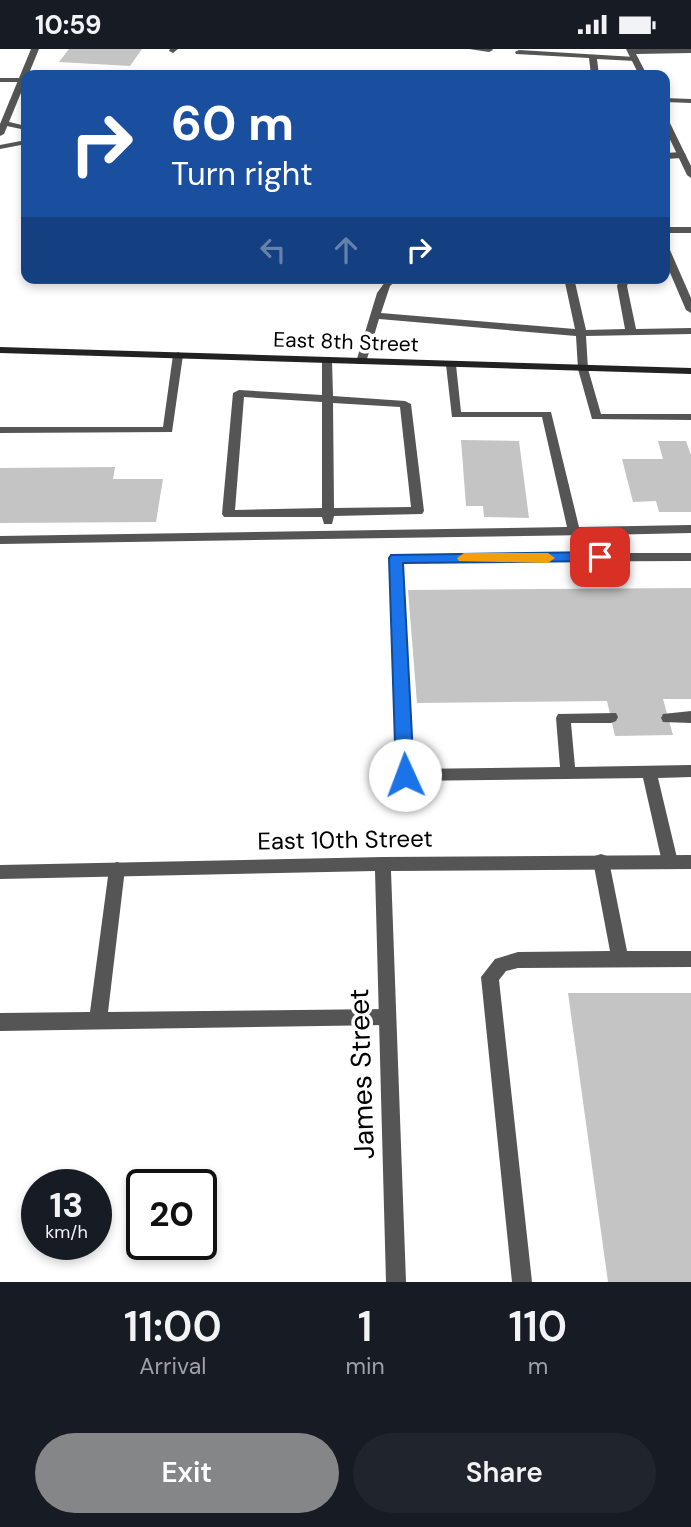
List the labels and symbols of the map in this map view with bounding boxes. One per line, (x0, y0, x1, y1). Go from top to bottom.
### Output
street label: East 8th Street (273, 325, 419, 359)
pin (570, 527, 630, 587)
position arrow (368, 738, 442, 812)
street label: East 10th Street (257, 822, 433, 857)
street label: James Street (340, 988, 383, 1160)
speed limit sign: 20 (126, 1169, 217, 1260)

